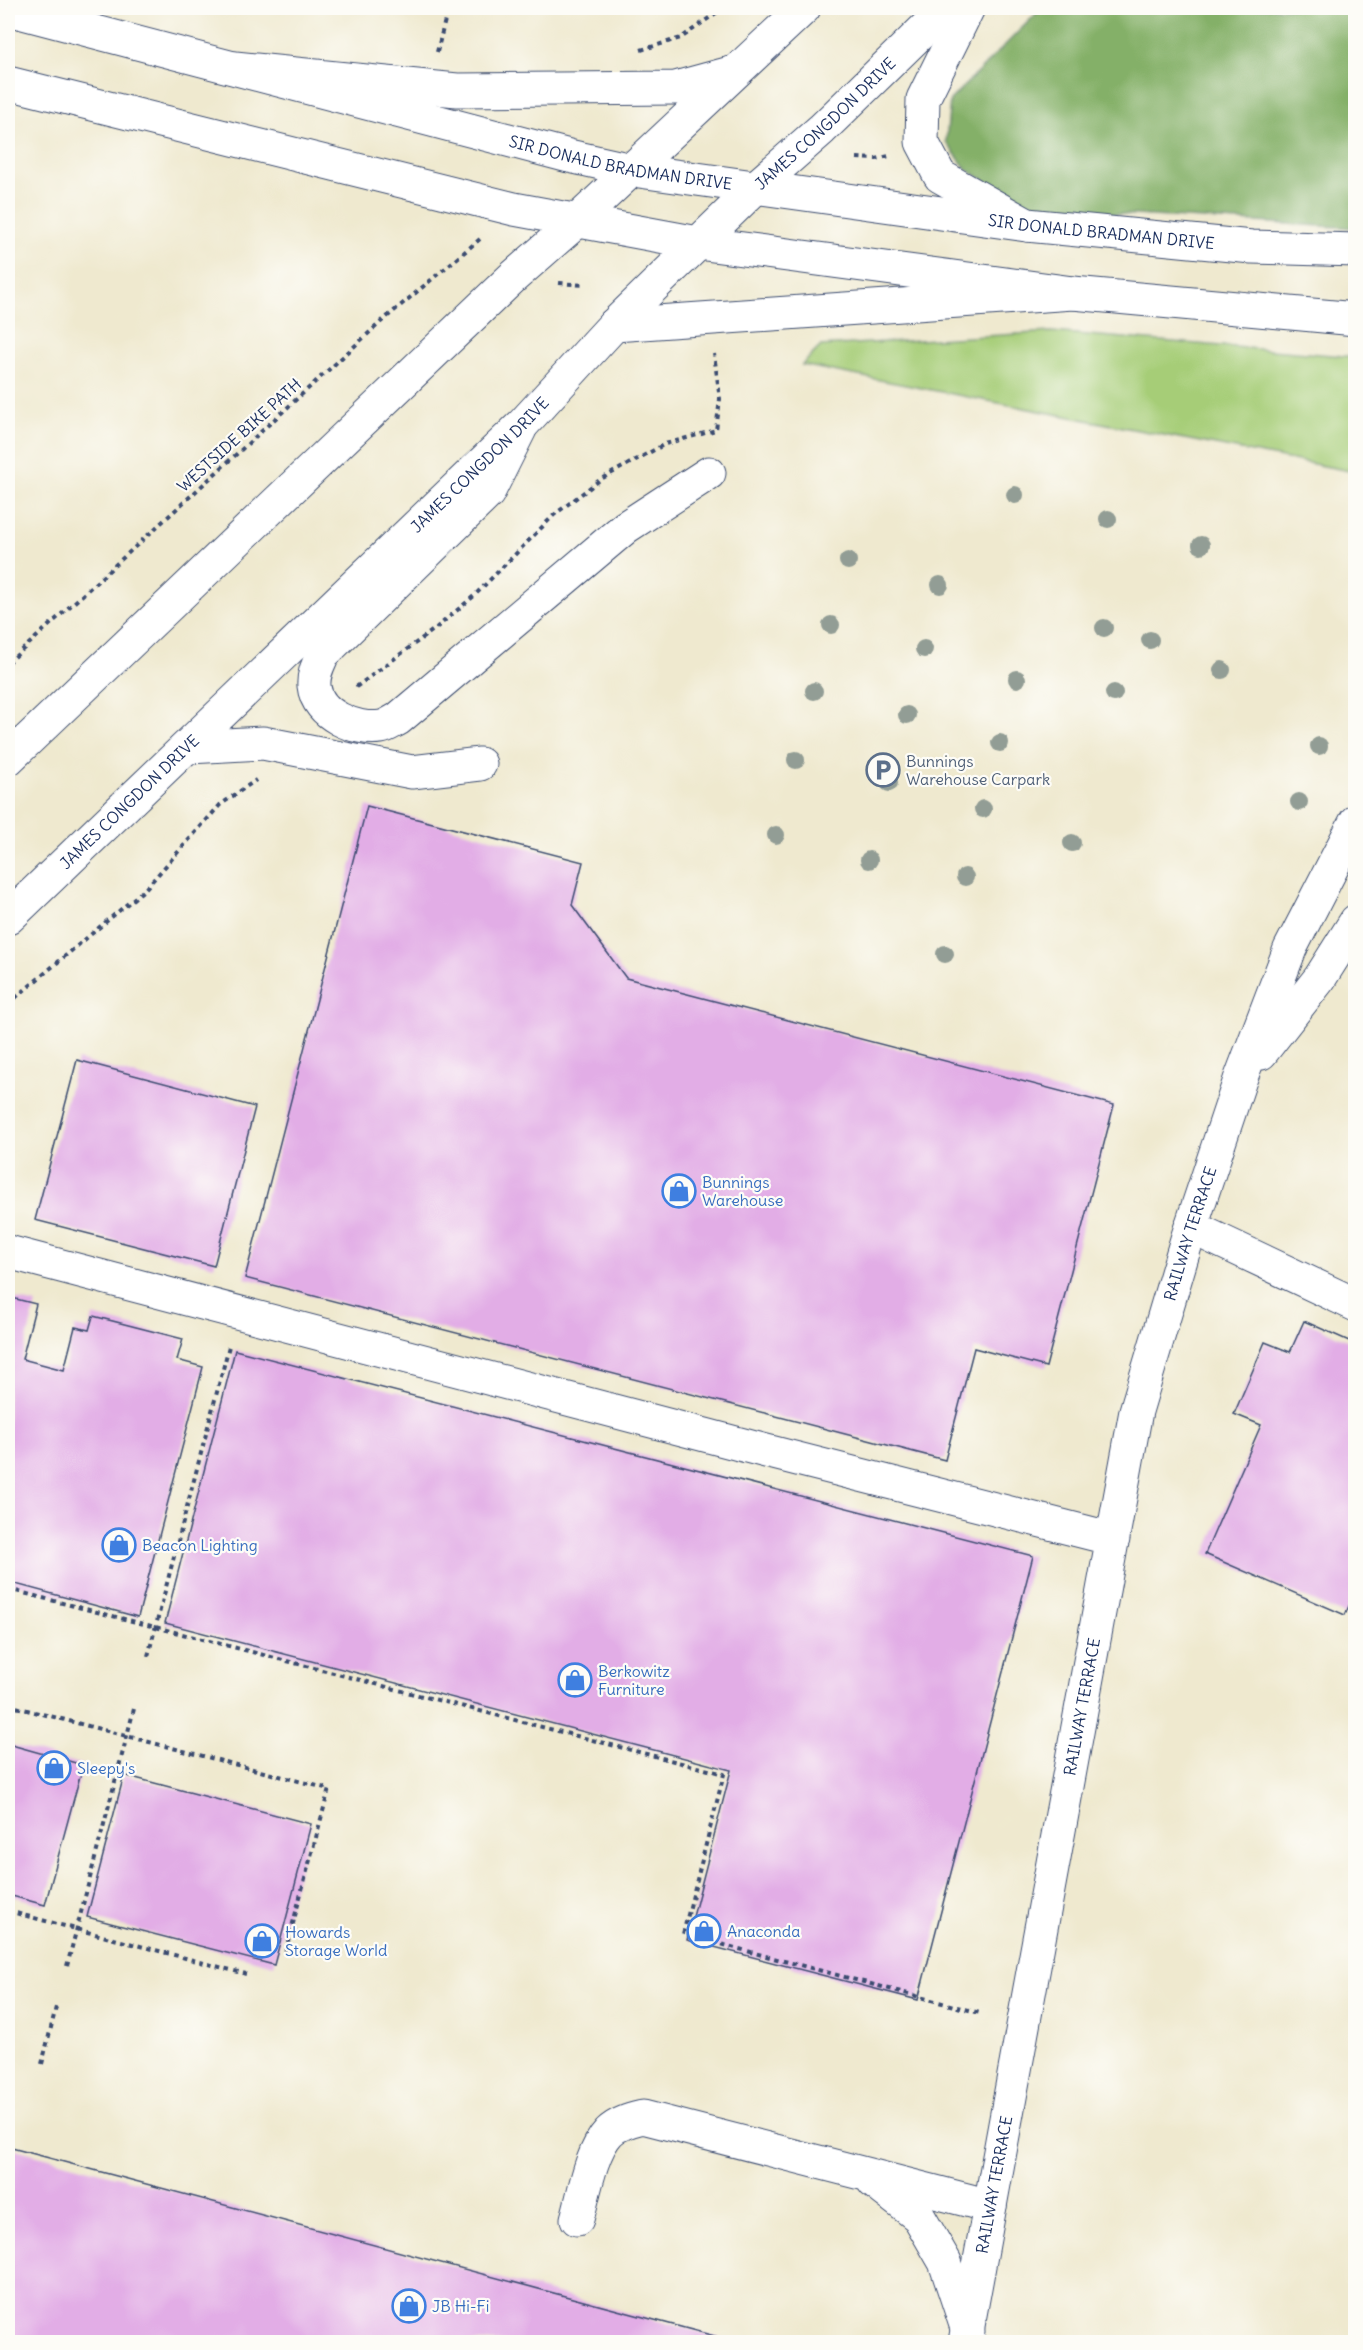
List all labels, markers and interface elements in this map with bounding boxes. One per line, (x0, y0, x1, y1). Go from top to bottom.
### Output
street label: JAMES CONGDON DRIVE (750, 53, 900, 194)
street label: SIR DONALD BRADMAN DRIVE (507, 131, 734, 194)
street label: SIR DONALD BRADMAN DRIVE (987, 210, 1215, 253)
street label: WESTSIDE BIKE PATH (173, 374, 305, 496)
street label: JAMES CONGDON DRIVE (406, 393, 553, 537)
street label: JAMES CONGDON DRIVE (55, 730, 203, 873)
place label: Bunnings Warehouse Carpark (906, 751, 1050, 789)
parking icon: Bunnings Warehouse Carpark (865, 752, 901, 788)
street label: RAILWAY TERRACE (1159, 1164, 1220, 1303)
place label: Bunnings Warehouse (702, 1172, 783, 1210)
shop icon: Bunnings Warehouse (661, 1173, 697, 1209)
shop icon: Beacon Lighting (101, 1527, 137, 1563)
place label: Beacon Lighting (142, 1535, 258, 1555)
street label: RAILWAY TERRACE (1059, 1636, 1104, 1777)
place label: Berkowitz Furniture (598, 1661, 670, 1699)
shop icon: Berkowitz Furniture (557, 1662, 593, 1698)
shop icon: Sleepy's (36, 1750, 72, 1786)
place label: Sleepy's (77, 1758, 135, 1778)
shop icon: Anaconda (686, 1913, 722, 1949)
place label: Anaconda (727, 1921, 800, 1941)
place label: Howards Storage World (285, 1922, 387, 1960)
shop icon: Howards Storage World (244, 1923, 280, 1959)
street label: RAILWAY TERRACE (971, 2114, 1016, 2255)
shop icon: JB Hi-Fi (391, 2288, 427, 2324)
place label: JB Hi-Fi (432, 2296, 489, 2316)

